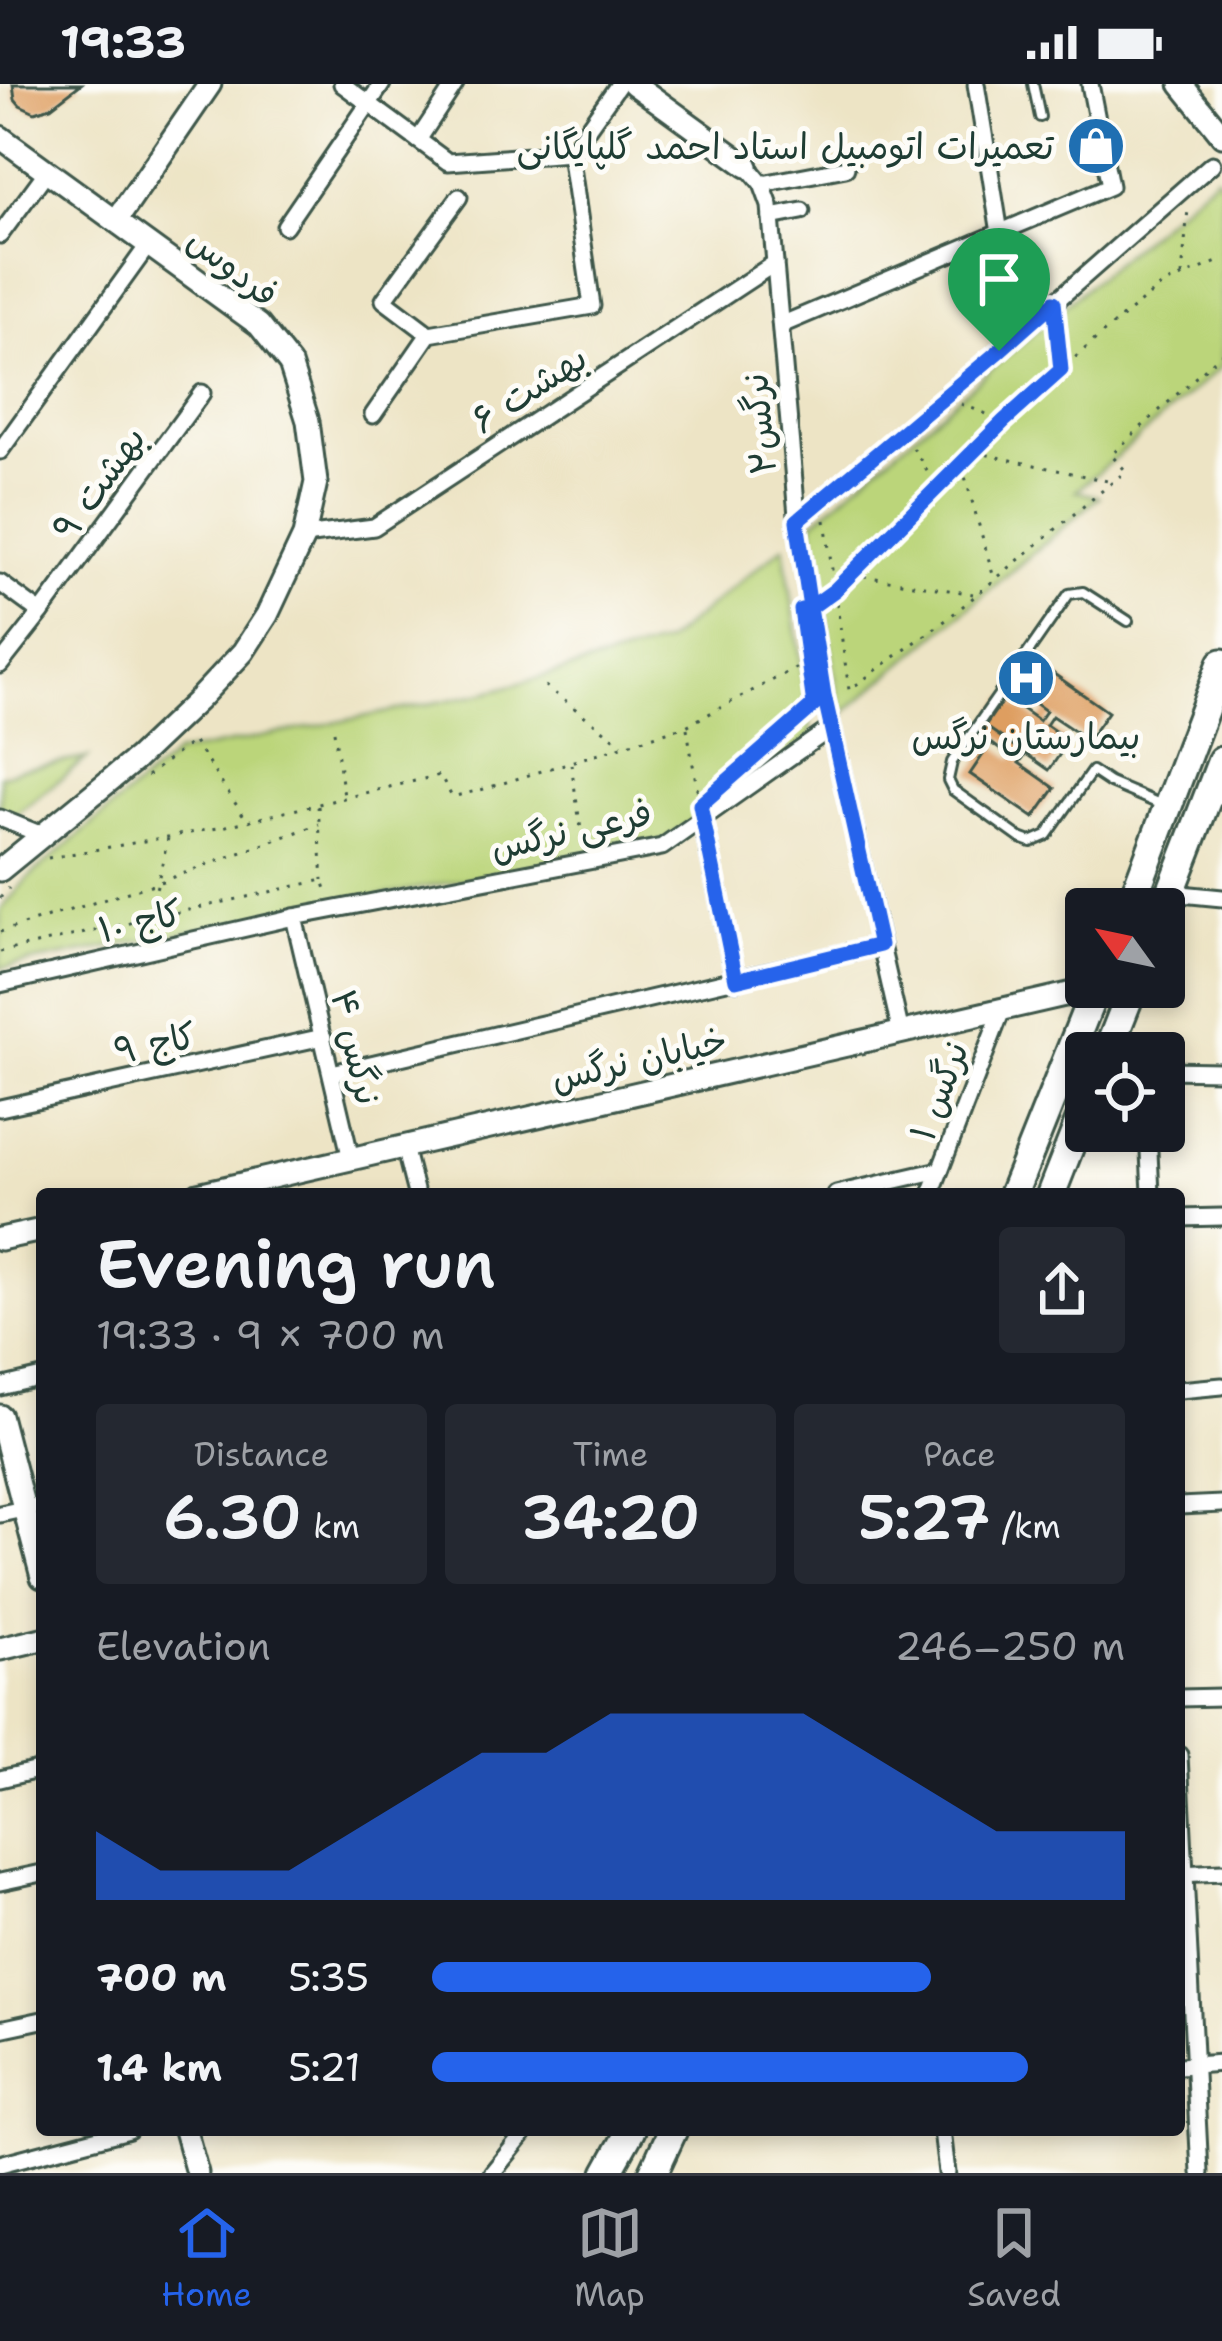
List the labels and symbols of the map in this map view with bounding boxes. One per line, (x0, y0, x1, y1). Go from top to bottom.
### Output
shop icon: تعمیرات اتومبیل استاد احمد گلپایگانی (1065, 115, 1127, 177)
place label: تعمیرات اتومبیل استاد احمد گلپایگانی (517, 122, 1055, 171)
street label: فردوس (177, 216, 289, 318)
pin (948, 228, 1050, 351)
street label: بهشت ۶ (462, 333, 596, 445)
street label: نرگس۲ (730, 371, 788, 477)
street label: بهشت ۹ (41, 416, 157, 550)
hospital icon: بیمارستان نرگس (995, 647, 1057, 709)
place label: بیمارستان نرگس (911, 712, 1141, 761)
street label: فرعی نرگس (486, 788, 656, 872)
street label: کاج ۱۰ (93, 888, 187, 954)
north arrow (1065, 888, 1185, 1008)
street label: نرگس ۴ (319, 985, 393, 1109)
street label: کاج ۹ (110, 1010, 200, 1076)
street label: خیابان نرگس (546, 1015, 732, 1103)
street label: نرگس ۱ (898, 1034, 980, 1148)

